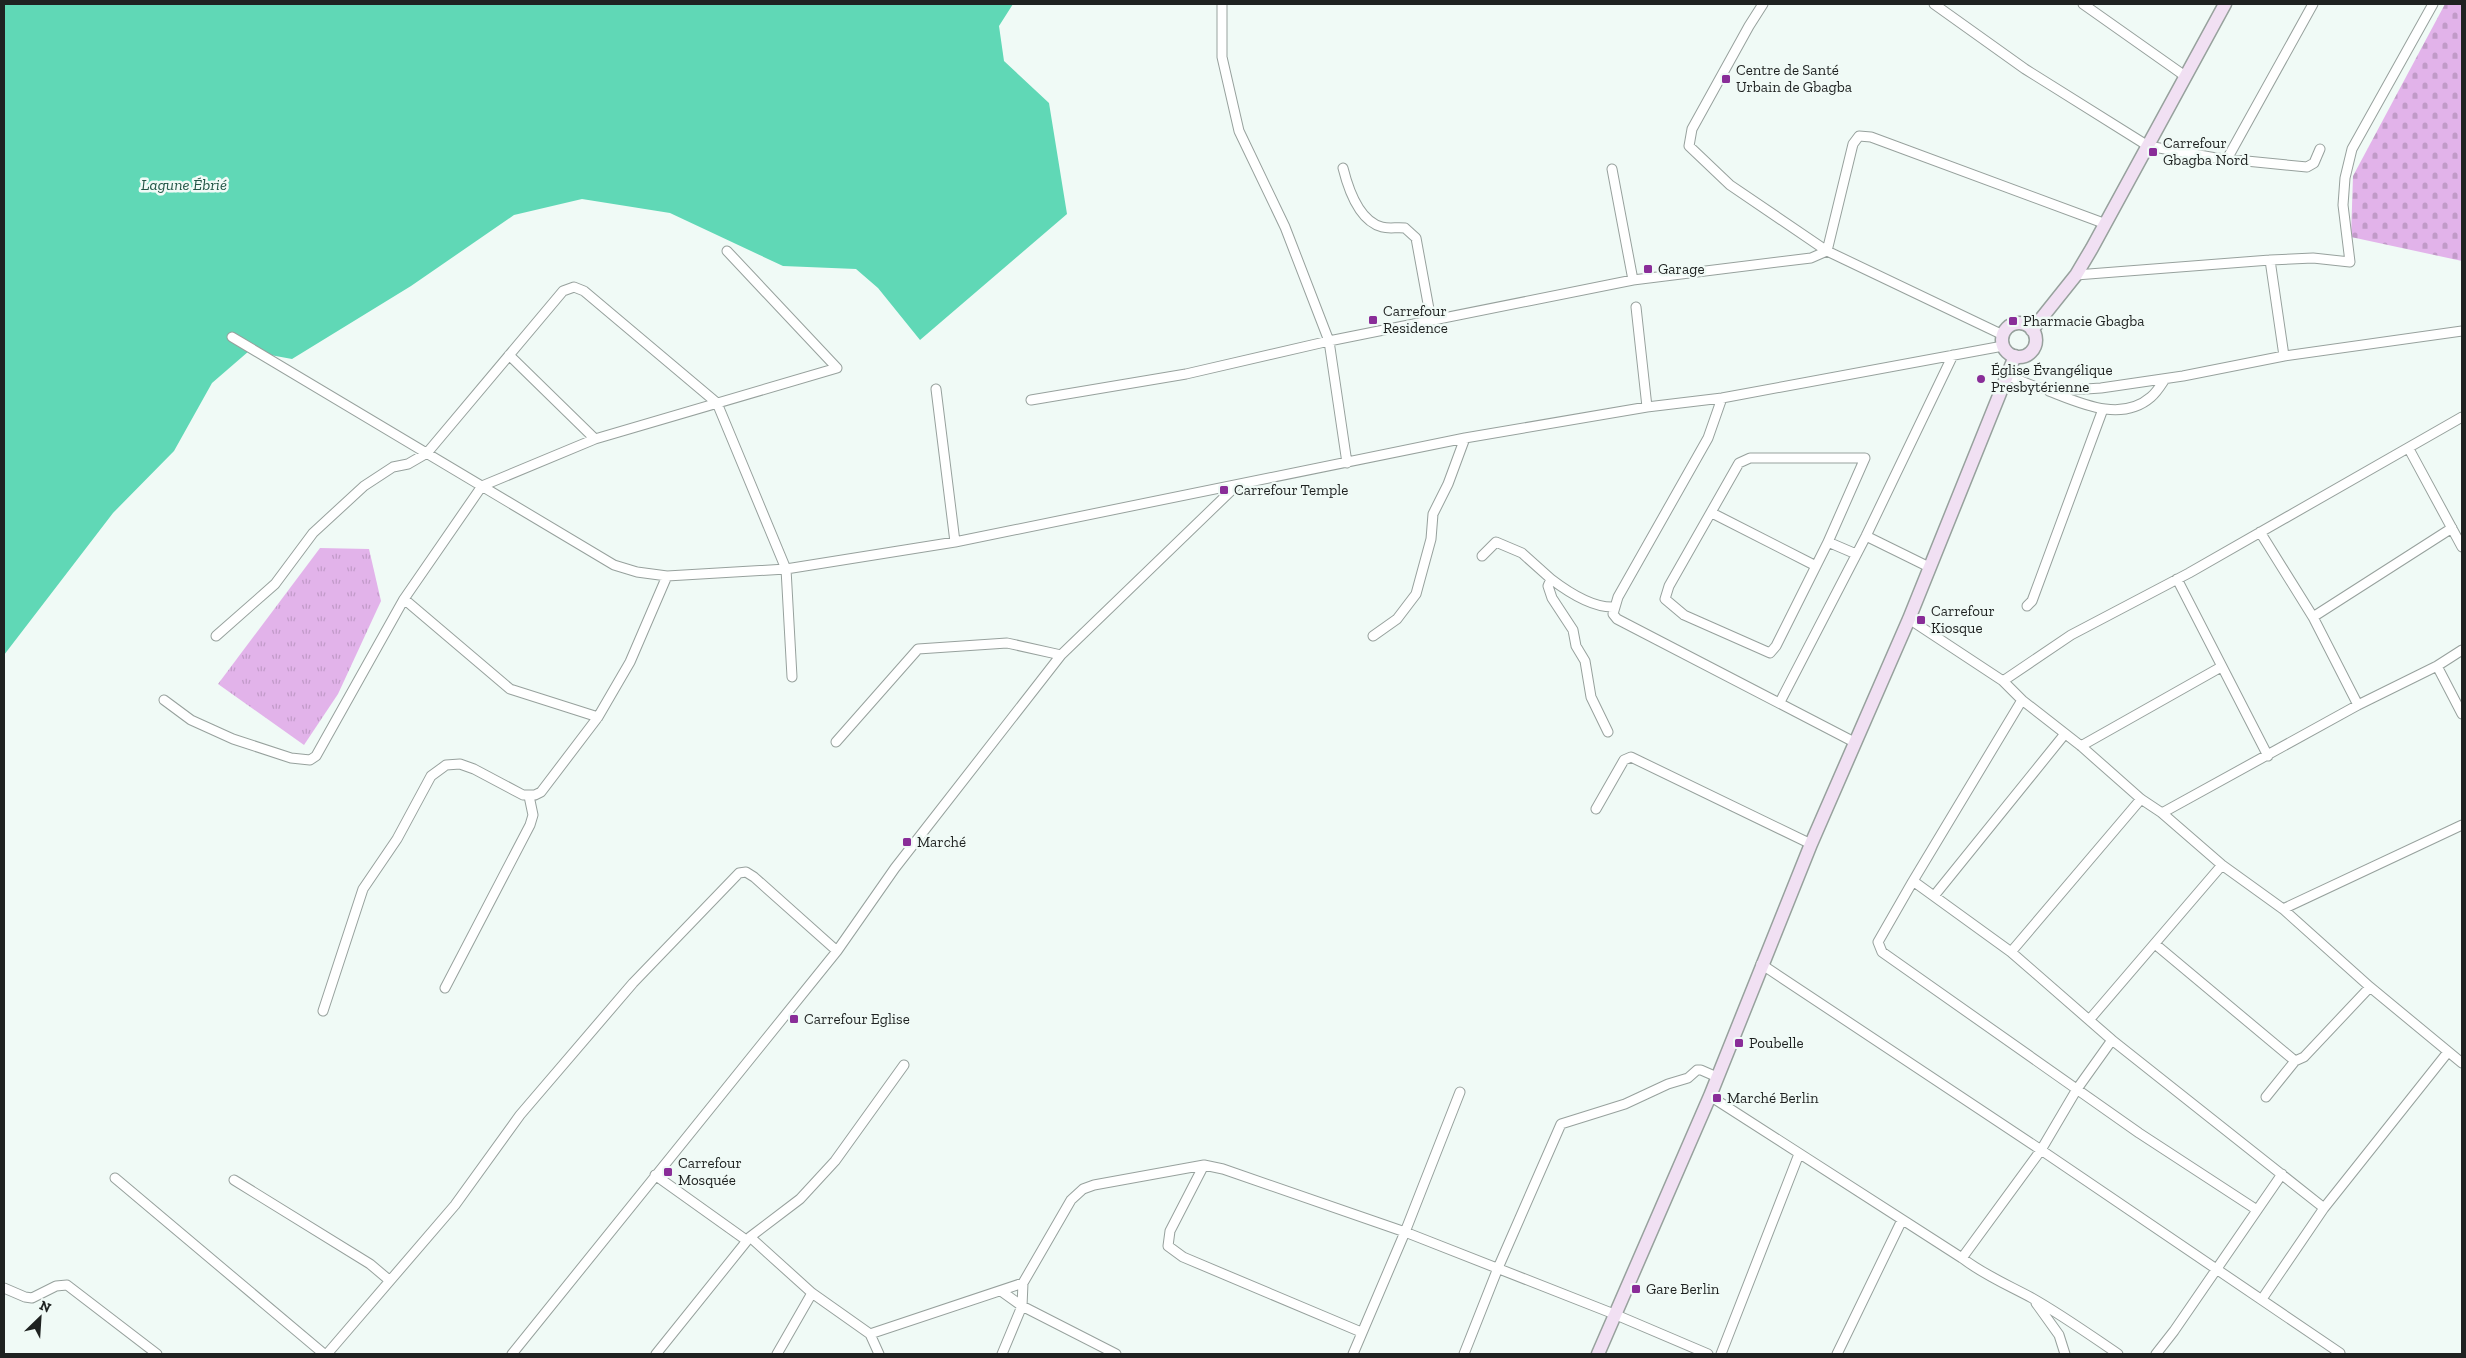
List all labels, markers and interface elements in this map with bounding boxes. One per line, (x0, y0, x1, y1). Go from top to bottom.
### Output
place label: Centre de Santé Urbain de Gbagba (1736, 61, 1852, 96)
marker: Centre de Santé Urbain de Gbagba (1720, 73, 1732, 85)
place label: Carrefour Gbagba Nord (2163, 134, 2249, 169)
marker: Carrefour Gbagba Nord (2147, 146, 2159, 158)
water label: Lagune Ébrié (141, 175, 227, 194)
place label: Garage (1658, 260, 1704, 278)
marker: Garage (1642, 263, 1654, 275)
place label: Carrefour Residence (1383, 302, 1448, 337)
place label: Pharmacie Gbagba (2023, 312, 2144, 330)
marker: Carrefour Residence (1367, 314, 1379, 326)
marker: Pharmacie Gbagba (2007, 315, 2019, 327)
place label: Église Évangélique Presbytérienne (1991, 361, 2113, 396)
marker: Église Évangélique Presbytérienne (1975, 373, 1987, 385)
place label: Carrefour Temple (1234, 481, 1348, 499)
marker: Carrefour Temple (1218, 484, 1230, 496)
place label: Carrefour Kiosque (1931, 602, 1995, 637)
marker: Carrefour Kiosque (1915, 614, 1927, 626)
place label: Marché (917, 833, 966, 851)
marker: Marché (901, 836, 913, 848)
place label: Carrefour Eglise (804, 1010, 910, 1028)
marker: Carrefour Eglise (788, 1013, 800, 1025)
place label: Poubelle (1749, 1034, 1803, 1052)
marker: Poubelle (1733, 1037, 1745, 1049)
place label: Marché Berlin (1727, 1089, 1819, 1107)
marker: Marché Berlin (1711, 1092, 1723, 1104)
place label: Carrefour Mosquée (678, 1154, 742, 1189)
marker: Carrefour Mosquée (662, 1166, 674, 1178)
place label: Gare Berlin (1646, 1280, 1720, 1298)
marker: Gare Berlin (1630, 1283, 1642, 1295)
north arrow (15, 1293, 65, 1343)
text: N (37, 1297, 54, 1317)

